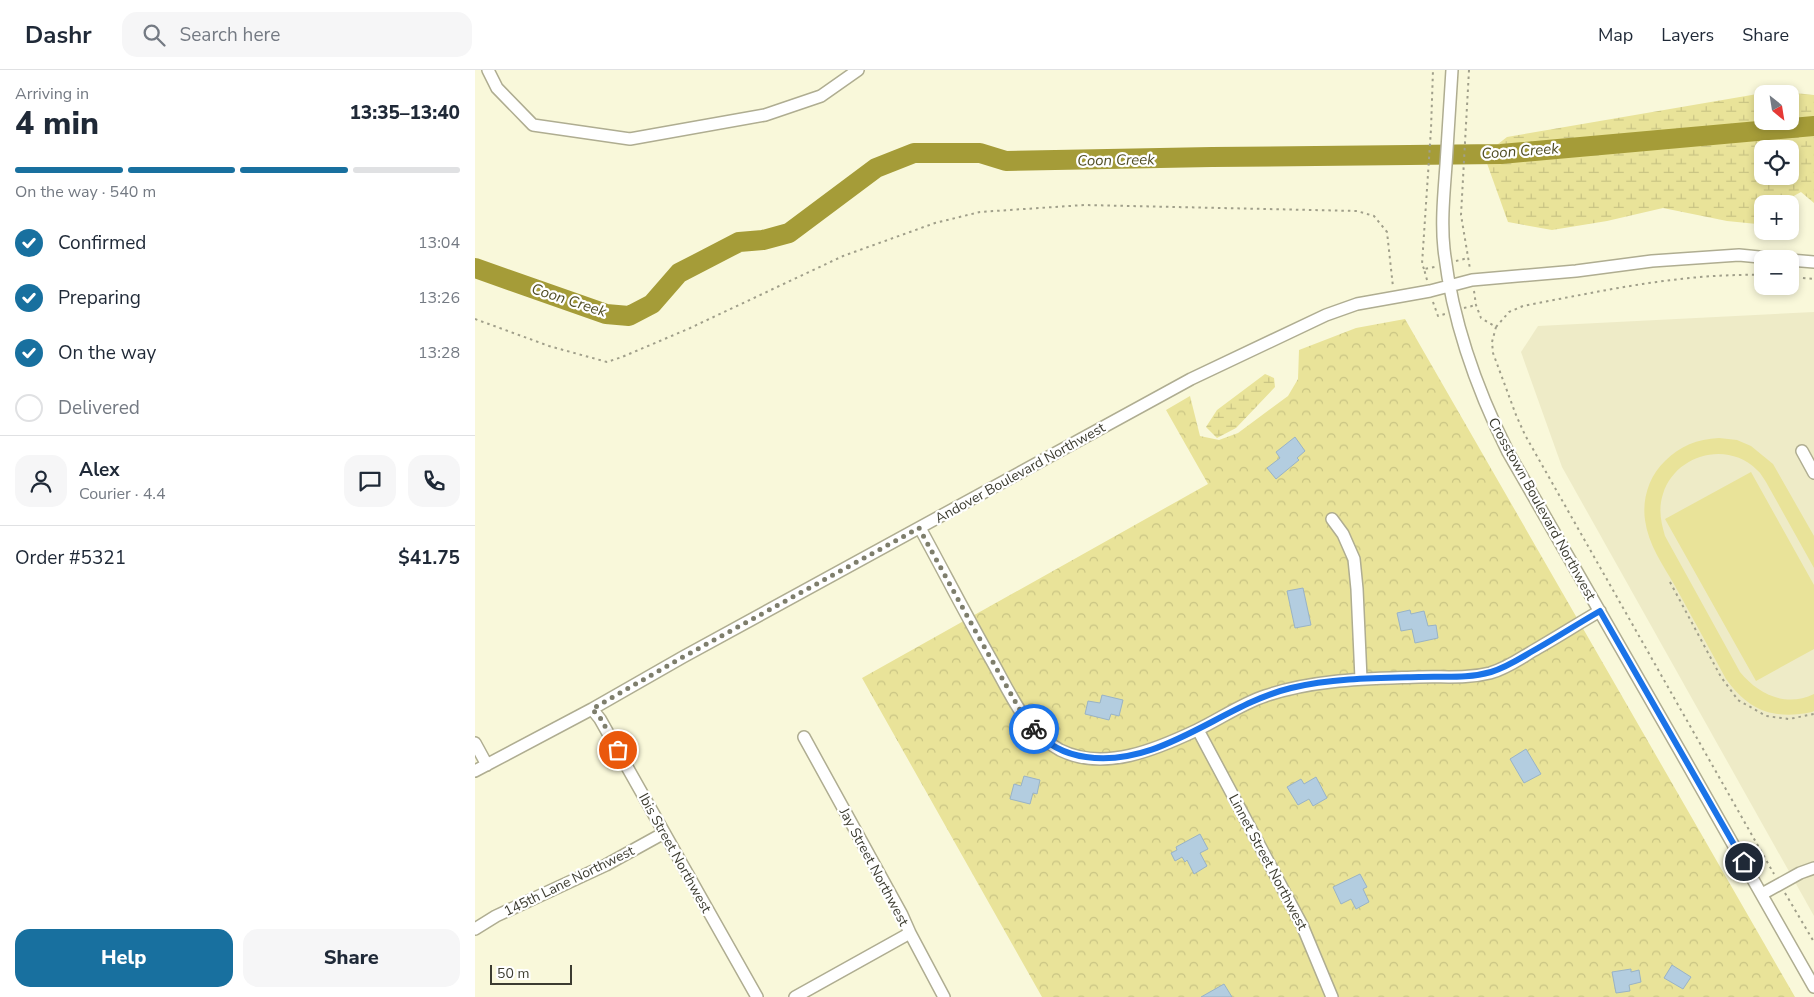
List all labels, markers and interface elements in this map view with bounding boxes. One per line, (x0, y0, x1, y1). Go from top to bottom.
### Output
search box (122, 12, 472, 57)
text: Dashr (25, 19, 92, 51)
icon: search (140, 21, 168, 49)
text: Search here (180, 22, 280, 48)
text: Map (1598, 23, 1633, 47)
text: Layers (1661, 23, 1714, 47)
text: Share (1742, 23, 1789, 47)
text: Arriving in (15, 83, 89, 105)
north arrow (1754, 85, 1799, 130)
map controls (1754, 85, 1799, 295)
text: 13:35–13:40 (349, 100, 460, 126)
text: 4 min (15, 102, 99, 145)
water label: Coon Creek (1481, 138, 1560, 164)
button: locate (1754, 140, 1799, 185)
water label: Coon Creek (1077, 149, 1155, 171)
text: On the way · 540 m (15, 181, 156, 203)
button: + (1754, 195, 1799, 240)
icon: check (15, 229, 43, 257)
text: Confirmed (58, 230, 146, 256)
text: 13:04 (418, 232, 460, 254)
button: − (1754, 250, 1799, 295)
water label: Coon Creek (529, 279, 609, 322)
icon: check (15, 284, 43, 312)
text: Preparing (58, 285, 141, 311)
text: 13:26 (418, 287, 460, 309)
icon: check (15, 339, 43, 367)
text: On the way (58, 340, 156, 366)
text: 13:28 (418, 342, 460, 364)
text: Delivered (58, 395, 140, 421)
street label: Crosstown Boulevard Northwest (1484, 414, 1600, 604)
street label: Andover Boulevard Northwest (931, 418, 1109, 528)
button: person (15, 455, 67, 507)
button: chat (344, 455, 396, 507)
button: phone (408, 455, 460, 507)
text: Alex (79, 457, 120, 483)
text: Courier · 4.4 (79, 483, 165, 505)
text: Order #5321 (15, 545, 126, 571)
text: $41.75 (398, 545, 460, 571)
courier (1009, 704, 1059, 754)
icon: bike (1020, 715, 1048, 743)
pin (597, 729, 639, 771)
icon: bag (604, 736, 632, 764)
street label: Ibis Street Northwest (634, 790, 716, 916)
street label: Linnet Street Northwest (1224, 791, 1312, 933)
street label: Jay Street Northwest (834, 804, 913, 930)
street label: 145th Lane Northwest (501, 841, 637, 921)
pin (1723, 841, 1765, 883)
icon: home (1730, 848, 1758, 876)
button: Help (15, 929, 233, 987)
button: Share (243, 929, 460, 987)
scale bar (490, 962, 573, 985)
text: 50 m (497, 964, 529, 983)

